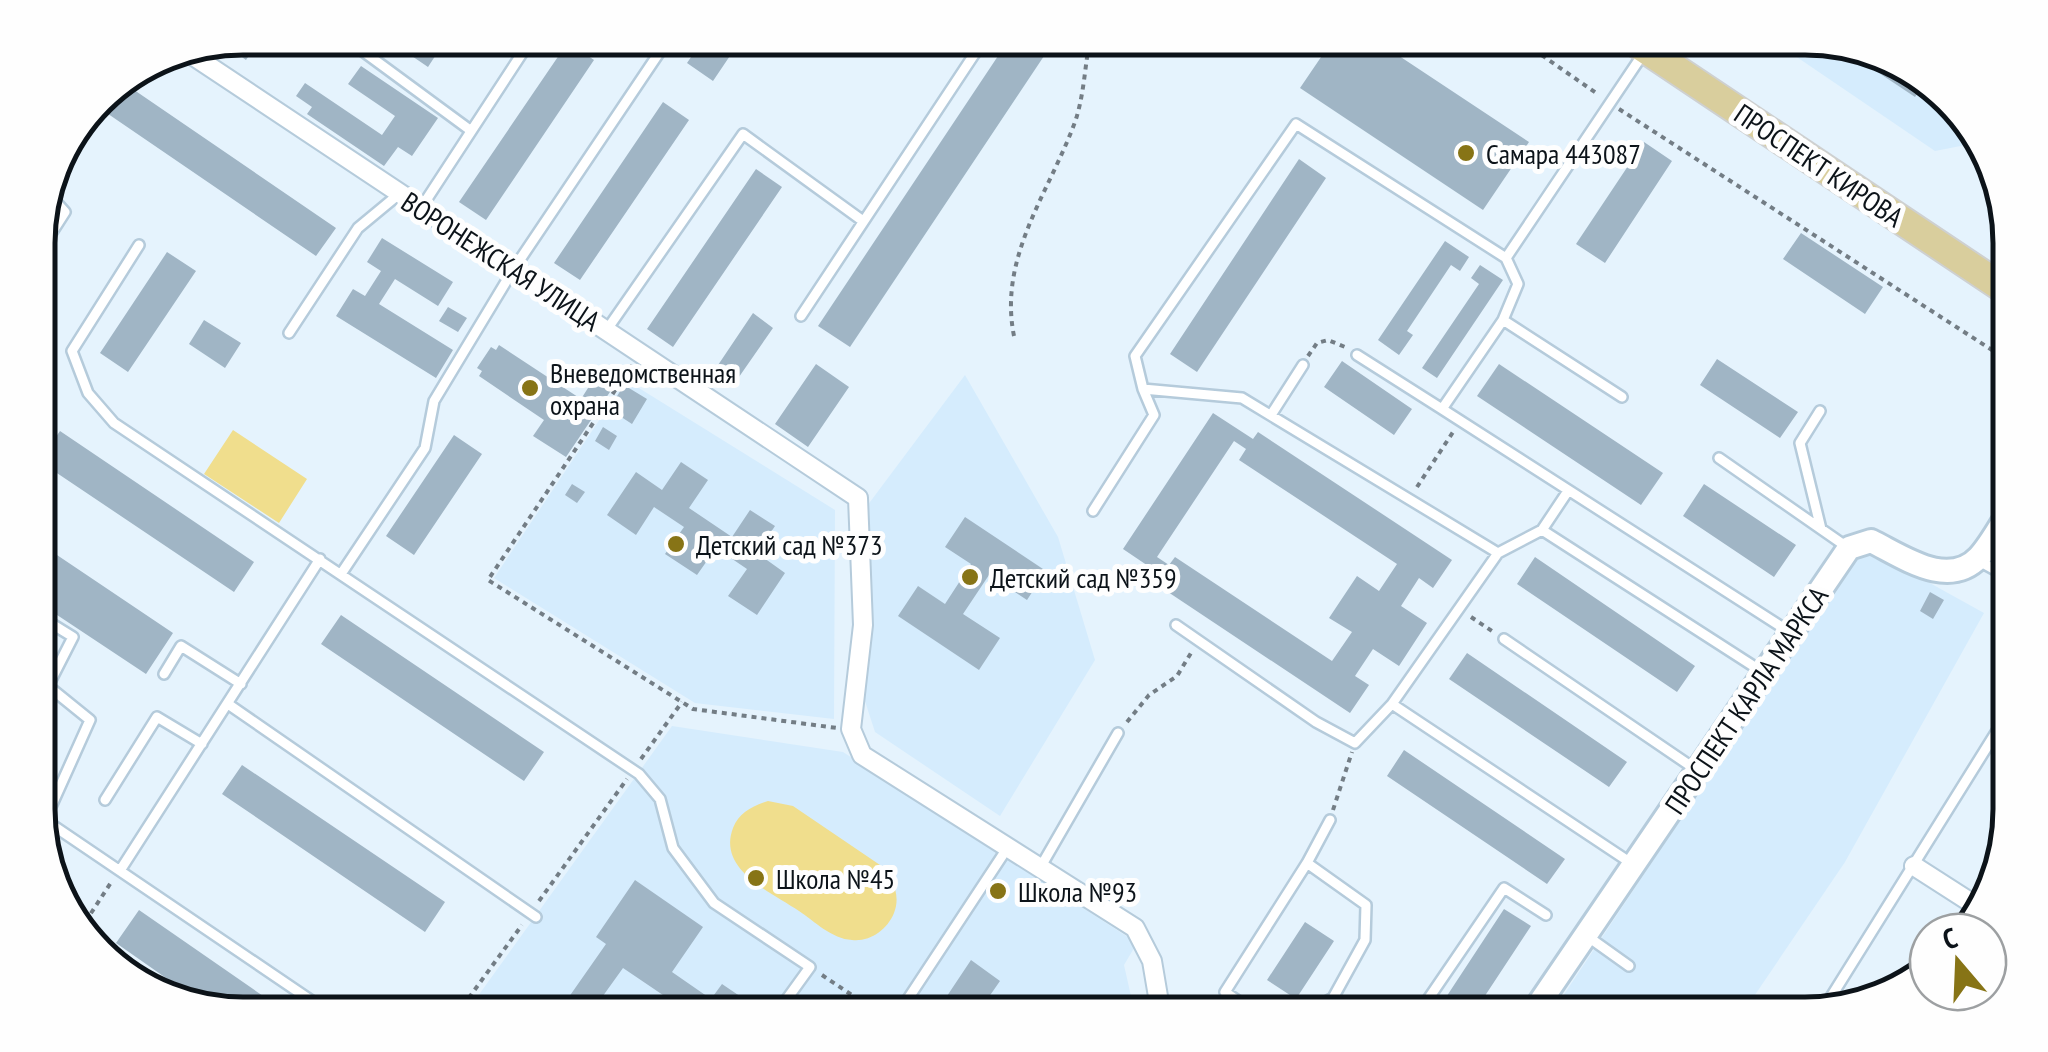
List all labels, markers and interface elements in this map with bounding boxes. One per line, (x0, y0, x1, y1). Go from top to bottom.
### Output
street label: ПРОСПЕКТ КИРОВА (1727, 95, 1911, 236)
place label: Самара 443087 (1486, 135, 1641, 172)
marker: Самара 443087 (1455, 142, 1477, 164)
street label: ВОРОНЕЖСКАЯ УЛИЦА (395, 183, 608, 339)
place label: Вневедомственная охрана (550, 354, 736, 423)
marker: Вневедомственная охрана (519, 377, 541, 399)
place label: Детский сад №373 (696, 526, 883, 563)
marker: Детский сад №373 (665, 533, 687, 555)
place label: Детский сад №359 (990, 559, 1177, 596)
marker: Детский сад №359 (959, 566, 981, 588)
street label: ПРОСПЕКТ КАРЛА МАРКСА (1656, 578, 1836, 821)
place label: Школа №45 (776, 860, 895, 897)
marker: Школа №45 (745, 867, 767, 889)
place label: Школа №93 (1018, 873, 1137, 910)
marker: Школа №93 (987, 880, 1009, 902)
north arrow (1908, 912, 2008, 1012)
text: С (1938, 918, 1962, 957)

